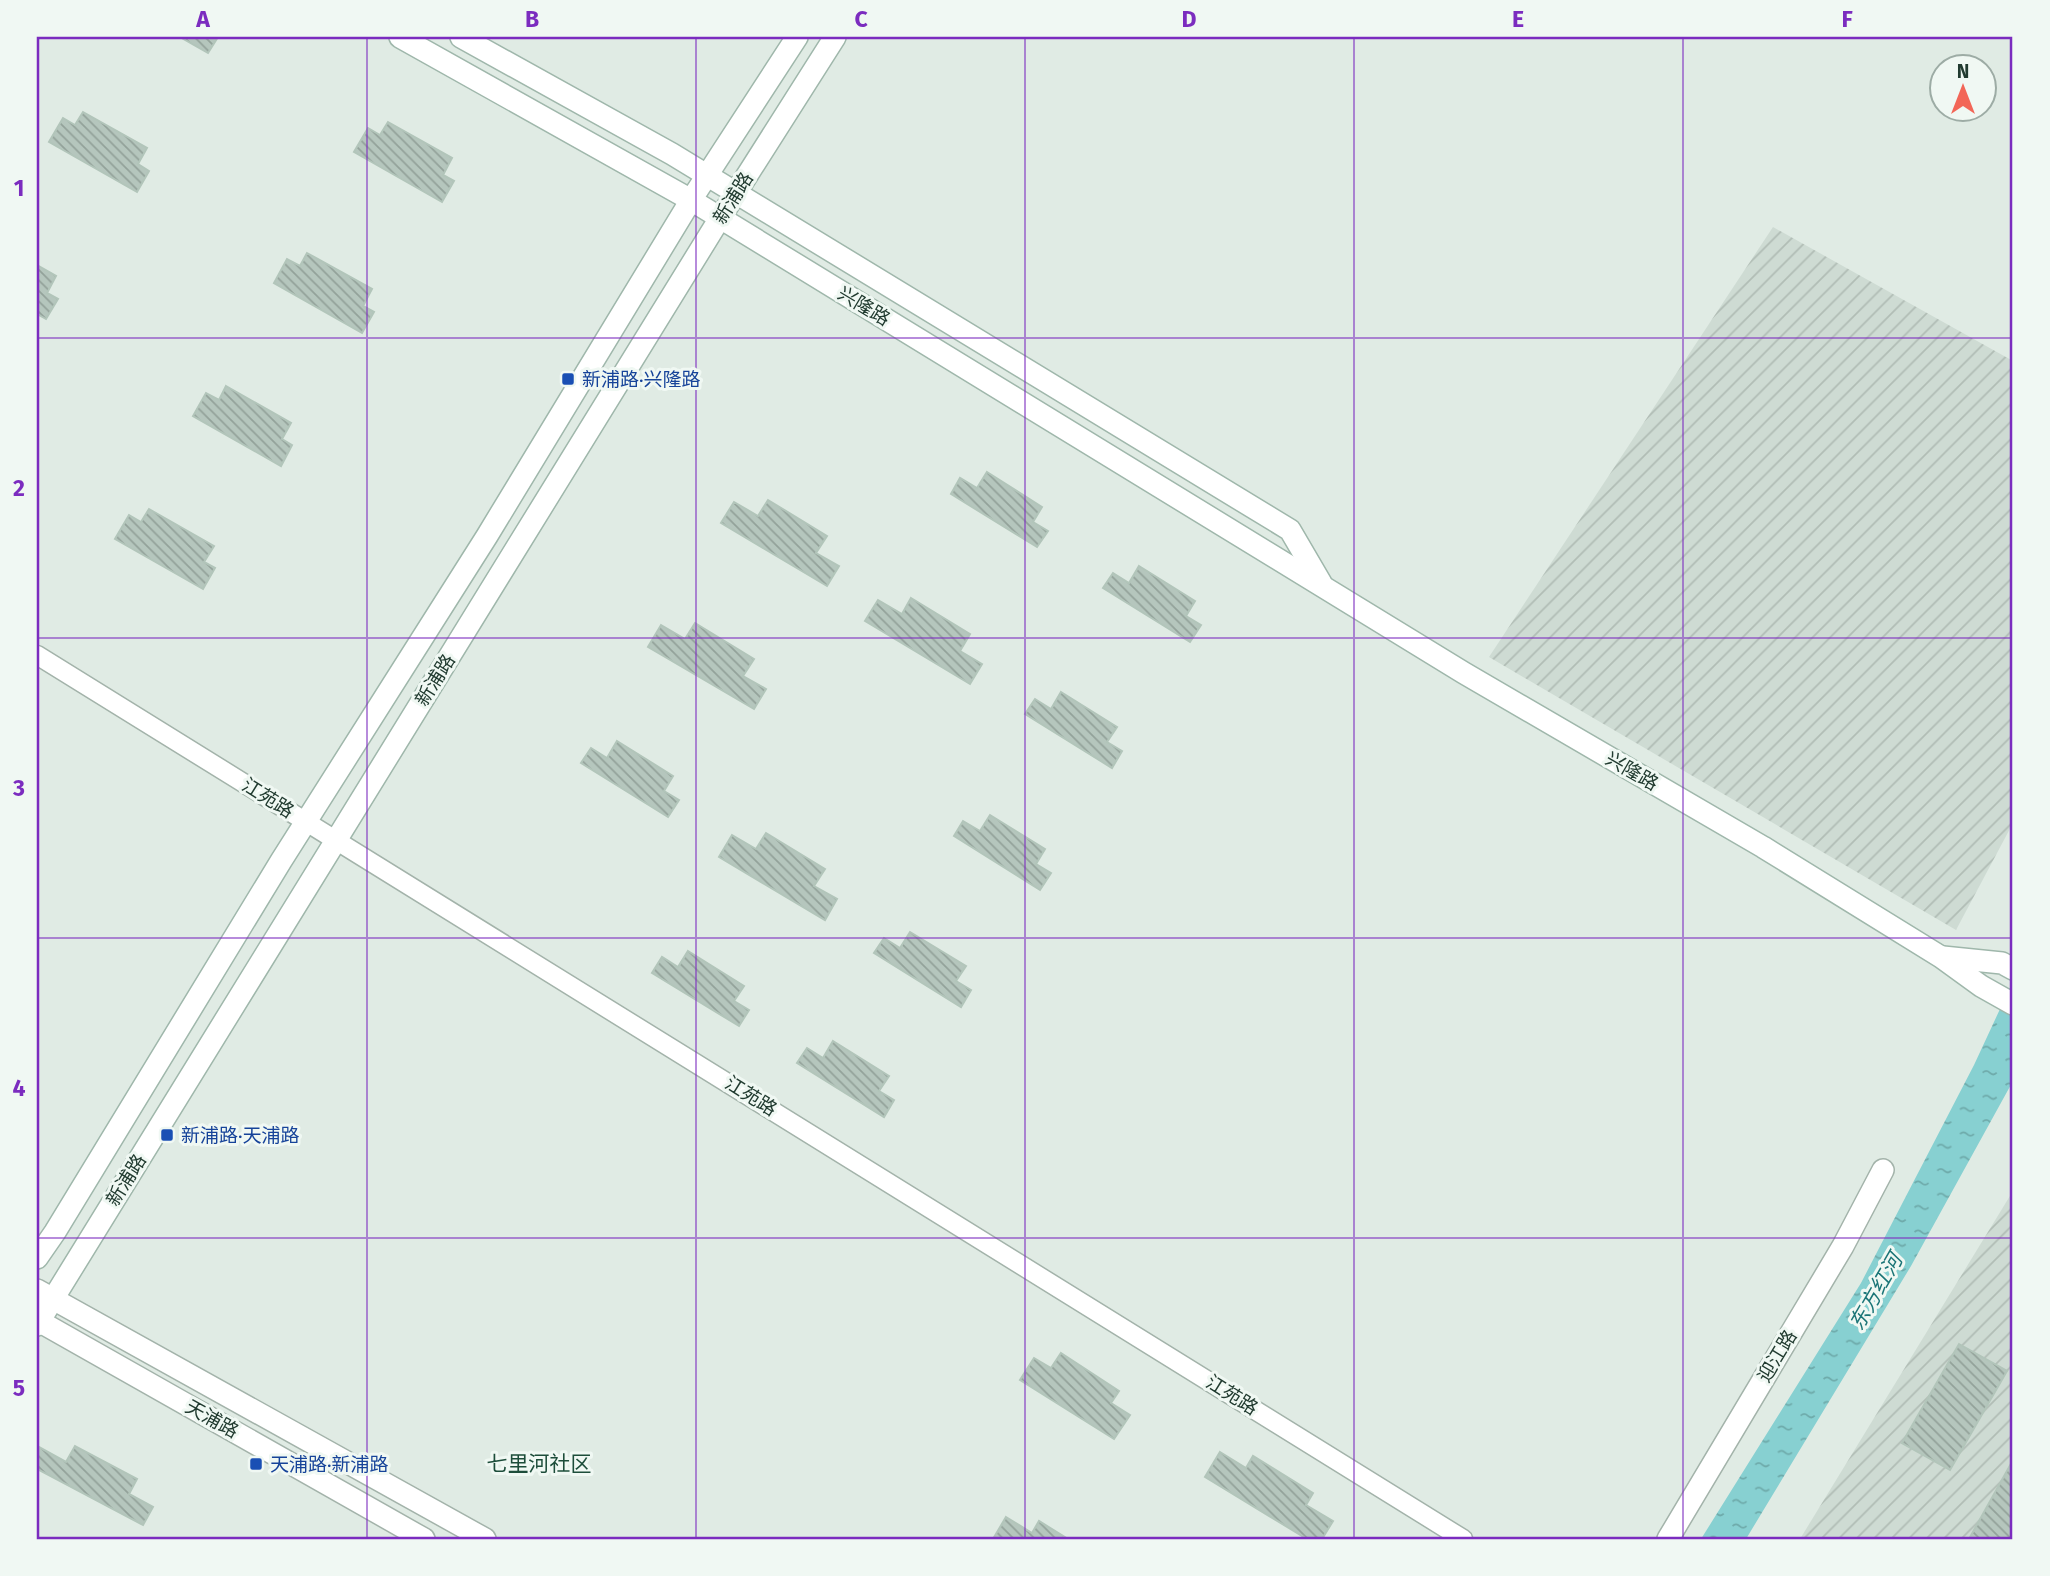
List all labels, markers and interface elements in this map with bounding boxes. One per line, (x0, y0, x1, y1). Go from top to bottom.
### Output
text: A (195, 5, 210, 33)
text: B (525, 5, 539, 33)
text: C (854, 5, 868, 33)
text: D (1182, 5, 1197, 33)
text: E (1512, 5, 1524, 33)
text: F (1841, 5, 1853, 33)
north arrow (1927, 52, 1997, 122)
text: N (1957, 60, 1969, 83)
street label: 新浦路 (708, 168, 758, 228)
text: 1 (14, 174, 24, 202)
street label: 兴隆路 (834, 281, 894, 331)
place label: 新浦路·兴隆路 (582, 368, 701, 391)
marker: 新浦路·兴隆路 (560, 371, 576, 387)
text: 2 (13, 474, 25, 502)
street label: 新浦路 (410, 650, 460, 710)
street label: 兴隆路 (1602, 747, 1662, 795)
street label: 江苑路 (238, 773, 298, 823)
text: 3 (12, 774, 25, 802)
street label: 江苑路 (721, 1071, 781, 1121)
text: 4 (13, 1074, 26, 1102)
place label: 新浦路·天浦路 (181, 1124, 300, 1147)
marker: 新浦路·天浦路 (159, 1127, 175, 1143)
street label: 新浦路 (101, 1150, 151, 1210)
water label: 东方红河 (1844, 1246, 1910, 1335)
street label: 迎江路 (1752, 1326, 1802, 1386)
street label: 江苑路 (1202, 1370, 1262, 1420)
text: 5 (13, 1374, 25, 1402)
street label: 天浦路 (181, 1395, 243, 1443)
district label: 七里河社区 (487, 1451, 592, 1477)
place label: 天浦路·新浦路 (270, 1453, 389, 1476)
marker: 天浦路·新浦路 (248, 1456, 264, 1472)

